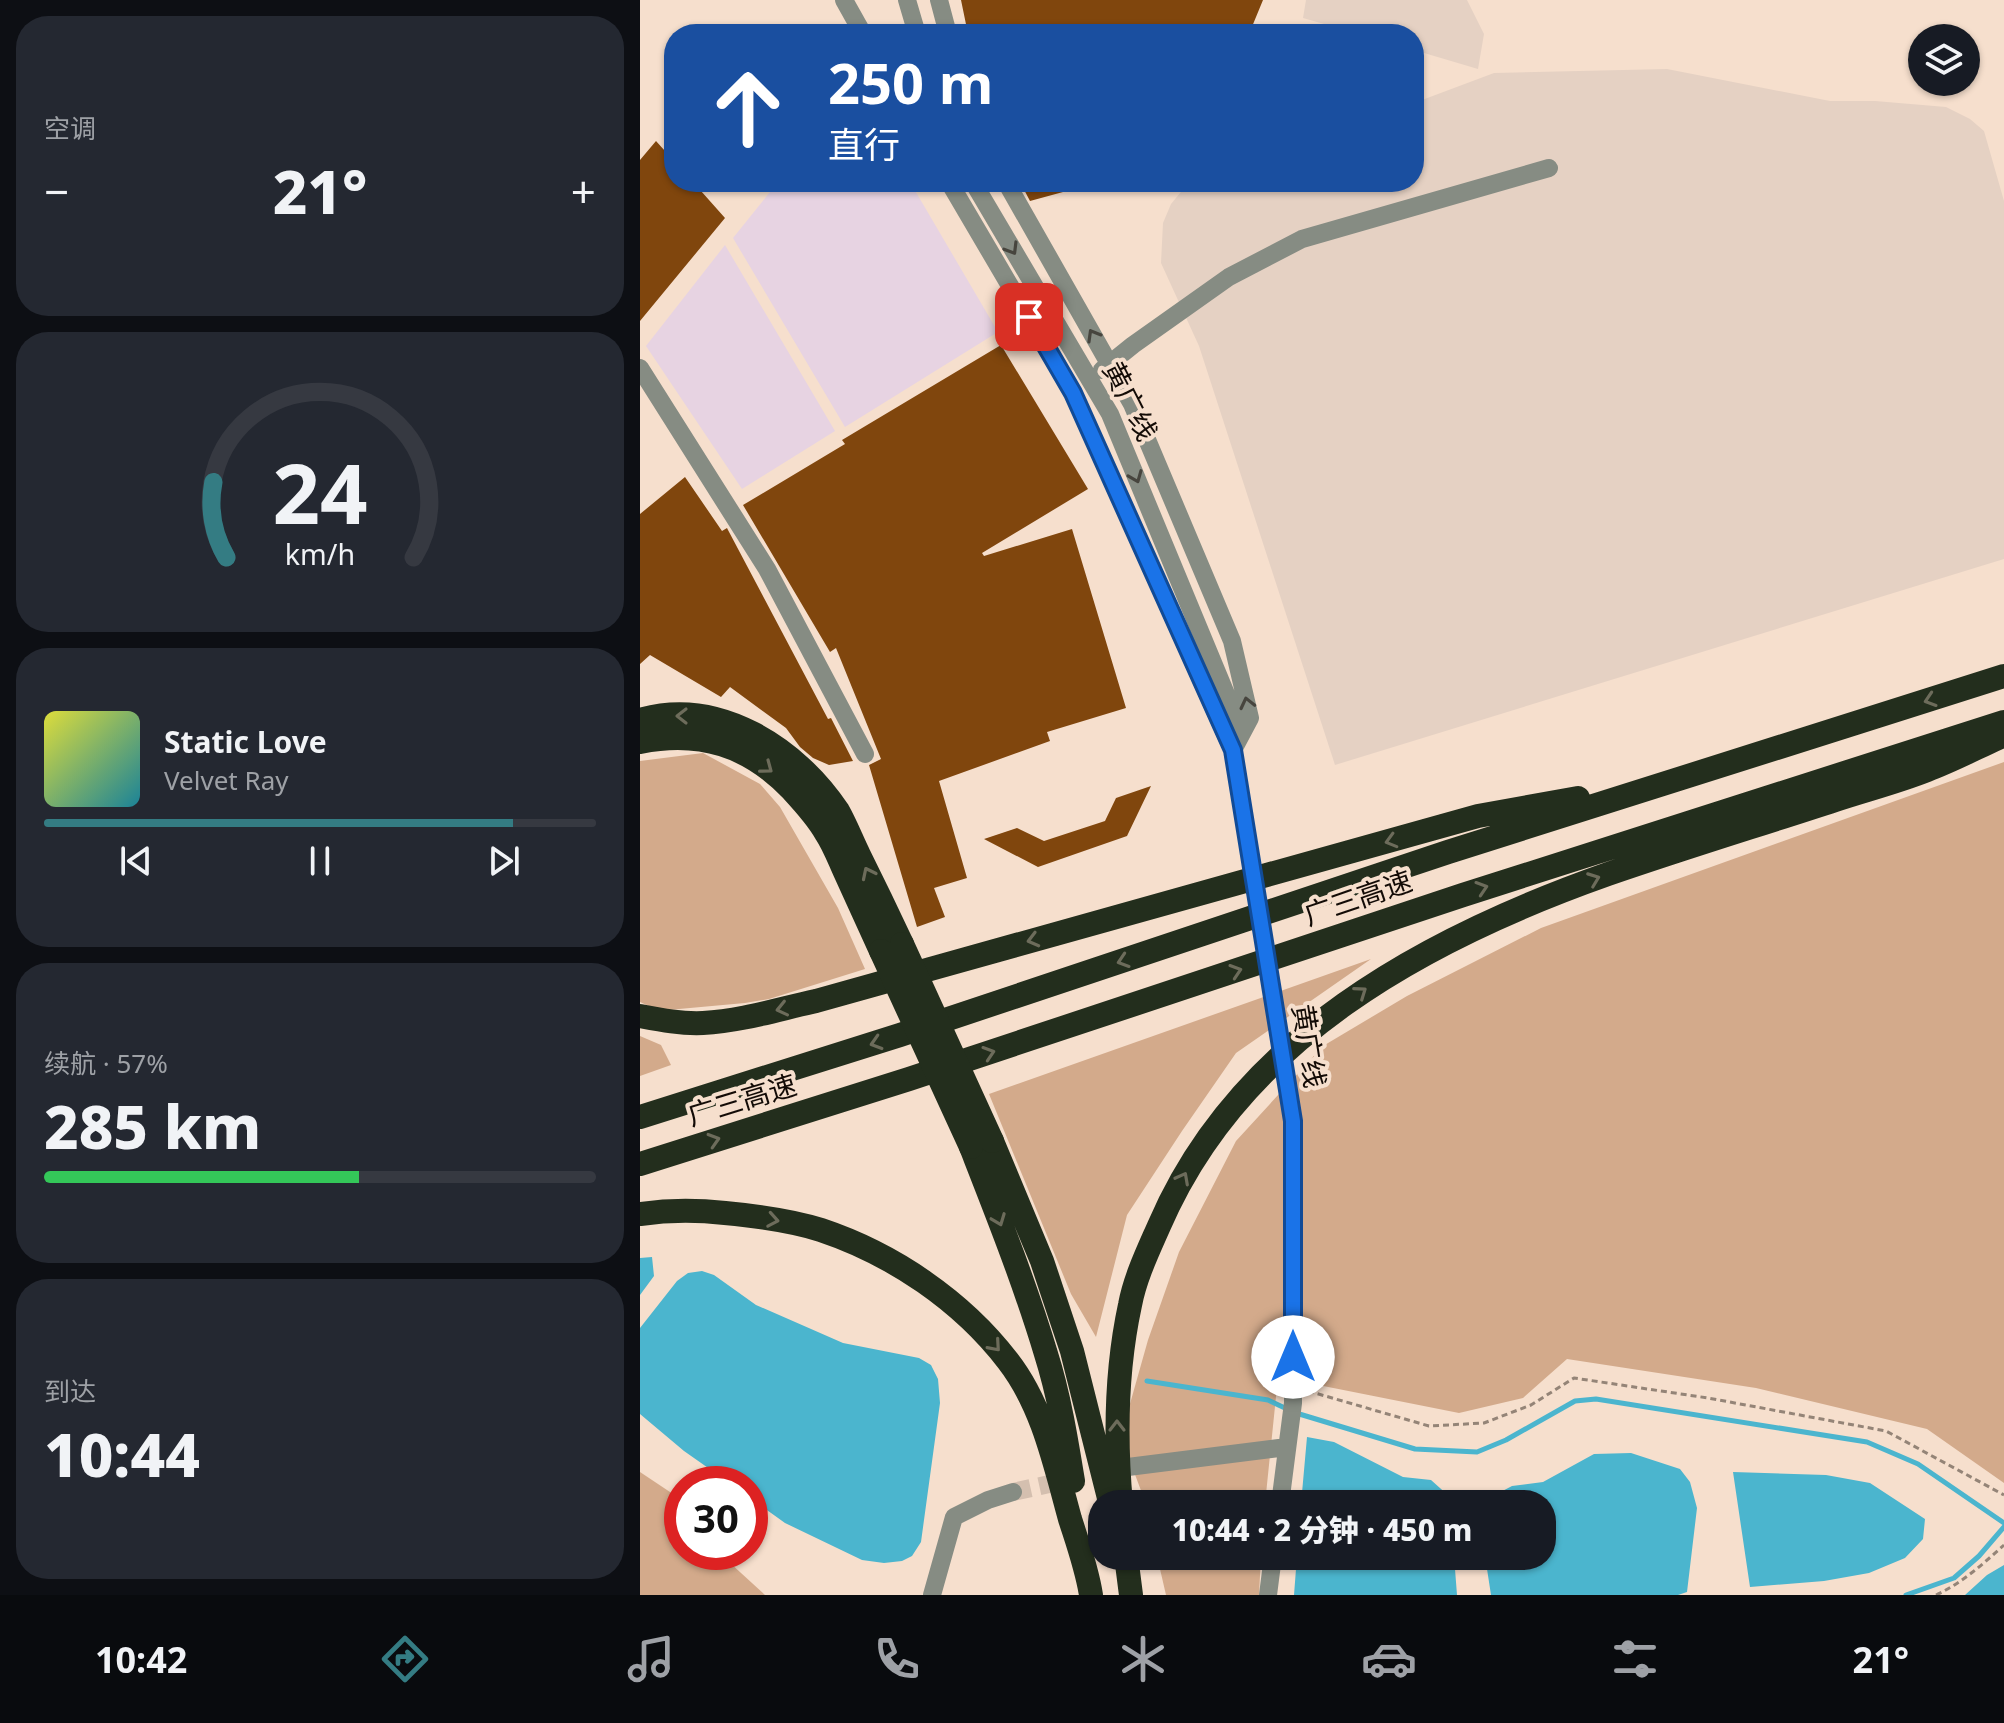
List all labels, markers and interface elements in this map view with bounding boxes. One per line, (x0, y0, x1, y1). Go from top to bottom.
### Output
map controls (1908, 24, 1980, 96)
button: layers (1908, 24, 1980, 96)
text: 250 m (828, 44, 993, 120)
icon: ahead (696, 56, 800, 160)
text: 空调 (44, 110, 96, 146)
text: 直行 (828, 120, 900, 169)
text: 21° (273, 150, 367, 232)
text: − (44, 161, 69, 221)
text: + (571, 161, 596, 221)
one-way arrow (1003, 240, 1018, 255)
pin (995, 283, 1063, 351)
icon: arrive (1007, 295, 1051, 339)
one-way arrow (1087, 329, 1103, 344)
street label: 黄广线 (1095, 354, 1167, 447)
text: 24 (272, 434, 368, 547)
one-way arrow (1127, 469, 1143, 483)
text: km/h (285, 534, 355, 573)
one-way arrow (1923, 691, 1937, 707)
one-way arrow (1239, 697, 1256, 710)
one-way arrow (675, 707, 688, 725)
text: Static Love (164, 721, 327, 762)
one-way arrow (758, 758, 772, 772)
text: Velvet Ray (164, 762, 289, 798)
one-way arrow (1385, 832, 1399, 848)
icon: previous (114, 839, 158, 883)
icon: pause (298, 839, 342, 883)
icon: next (482, 839, 526, 883)
street label: 广三高速 (1299, 861, 1417, 933)
one-way arrow (862, 867, 878, 882)
one-way arrow (1586, 872, 1600, 889)
one-way arrow (1474, 882, 1488, 898)
one-way arrow (1026, 931, 1040, 947)
one-way arrow (1117, 952, 1131, 968)
one-way arrow (1228, 965, 1242, 981)
one-way arrow (1352, 987, 1366, 1002)
one-way arrow (776, 1000, 789, 1017)
street label: 黄广线 (1285, 1001, 1335, 1090)
one-way arrow (870, 1034, 884, 1050)
text: 续航 · 57% (44, 1045, 168, 1081)
one-way arrow (981, 1046, 995, 1062)
street label: 广三高速 (683, 1064, 801, 1134)
text: 285 km (44, 1085, 261, 1167)
one-way arrow (707, 1133, 721, 1149)
one-way arrow (1173, 1171, 1188, 1186)
one-way arrow (766, 1210, 780, 1227)
one-way arrow (990, 1212, 1006, 1226)
position arrow (1251, 1315, 1335, 1399)
one-way arrow (985, 1336, 1000, 1351)
text: 到达 (44, 1373, 96, 1409)
text: 10:44 (44, 1413, 200, 1495)
one-way arrow (1109, 1419, 1126, 1432)
speed limit sign: 30 (664, 1466, 768, 1570)
text: 10:44 · 2 分钟 · 450 m (1172, 1509, 1472, 1550)
icon: directions (377, 1631, 433, 1687)
icon: music (623, 1631, 679, 1687)
icon: phone (869, 1631, 925, 1687)
icon: climate (1115, 1631, 1171, 1687)
icon: car (1361, 1631, 1417, 1687)
icon: filters (1607, 1631, 1663, 1687)
text: 10:42 (95, 1635, 187, 1684)
text: 21° (1853, 1635, 1909, 1684)

